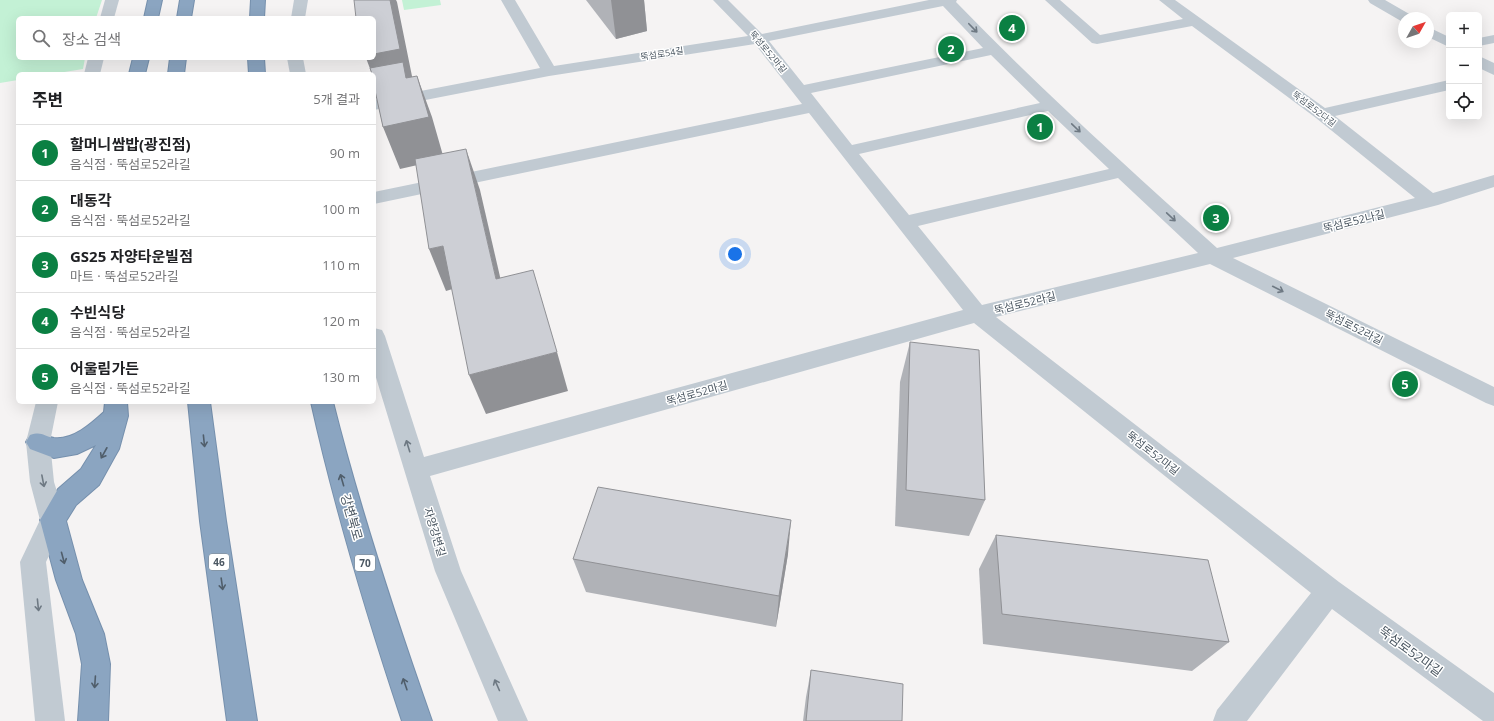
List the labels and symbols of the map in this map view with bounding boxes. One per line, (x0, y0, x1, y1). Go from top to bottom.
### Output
north arrow (1398, 12, 1434, 48)
pin: 4 (999, 13, 1025, 43)
one-way arrow (968, 23, 978, 33)
street label: 뚝섬로52마길 (747, 28, 790, 76)
pin: 2 (938, 34, 964, 64)
street label: 뚝섬로54길 (639, 44, 684, 63)
street label: 뚝섬로52다길 (1290, 88, 1339, 129)
pin: 1 (1027, 112, 1053, 142)
one-way arrow (1071, 123, 1081, 133)
pin: 3 (1203, 203, 1229, 233)
street label: 뚝섬로52나길 (1321, 206, 1386, 235)
one-way arrow (1166, 212, 1176, 222)
your location (725, 244, 745, 264)
one-way arrow (1272, 286, 1284, 293)
street label: 뚝섬로52라길 (992, 288, 1057, 317)
street label: 뚝섬로52라길 (1323, 306, 1386, 348)
pin: 5 (1392, 369, 1418, 399)
street label: 뚝섬로52마길 (664, 377, 729, 408)
street label: 뚝섬로52마길 (1124, 427, 1183, 478)
one-way arrow (200, 434, 208, 447)
one-way arrow (404, 439, 411, 452)
one-way arrow (99, 447, 107, 459)
one-way arrow (338, 473, 345, 486)
one-way arrow (39, 474, 47, 487)
street label: 강변북로 (337, 492, 367, 543)
street label: 자양강변길 (421, 505, 450, 558)
one-way arrow (60, 551, 68, 564)
road number: 46 (209, 554, 229, 570)
road number: 70 (355, 555, 375, 571)
one-way arrow (218, 577, 226, 590)
one-way arrow (34, 598, 41, 611)
street label: 뚝섬로52마길 (1376, 622, 1446, 680)
one-way arrow (91, 676, 98, 689)
one-way arrow (400, 678, 408, 690)
one-way arrow (493, 680, 500, 692)

